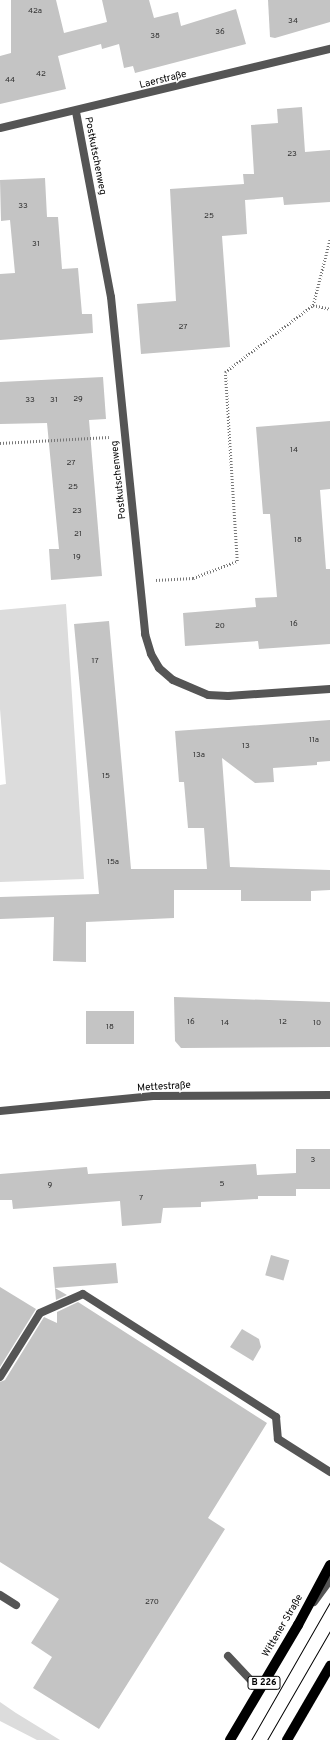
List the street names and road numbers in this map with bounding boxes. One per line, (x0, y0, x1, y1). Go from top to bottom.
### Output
street label: Laerstraße (138, 68, 188, 92)
street label: Postkutschenweg (82, 116, 108, 196)
street label: Postkutschenweg (109, 440, 129, 520)
street label: Mettestraße (137, 1080, 191, 1094)
street label: Wittener Straße (260, 1593, 306, 1659)
road number: B 226 (247, 1676, 281, 1690)

